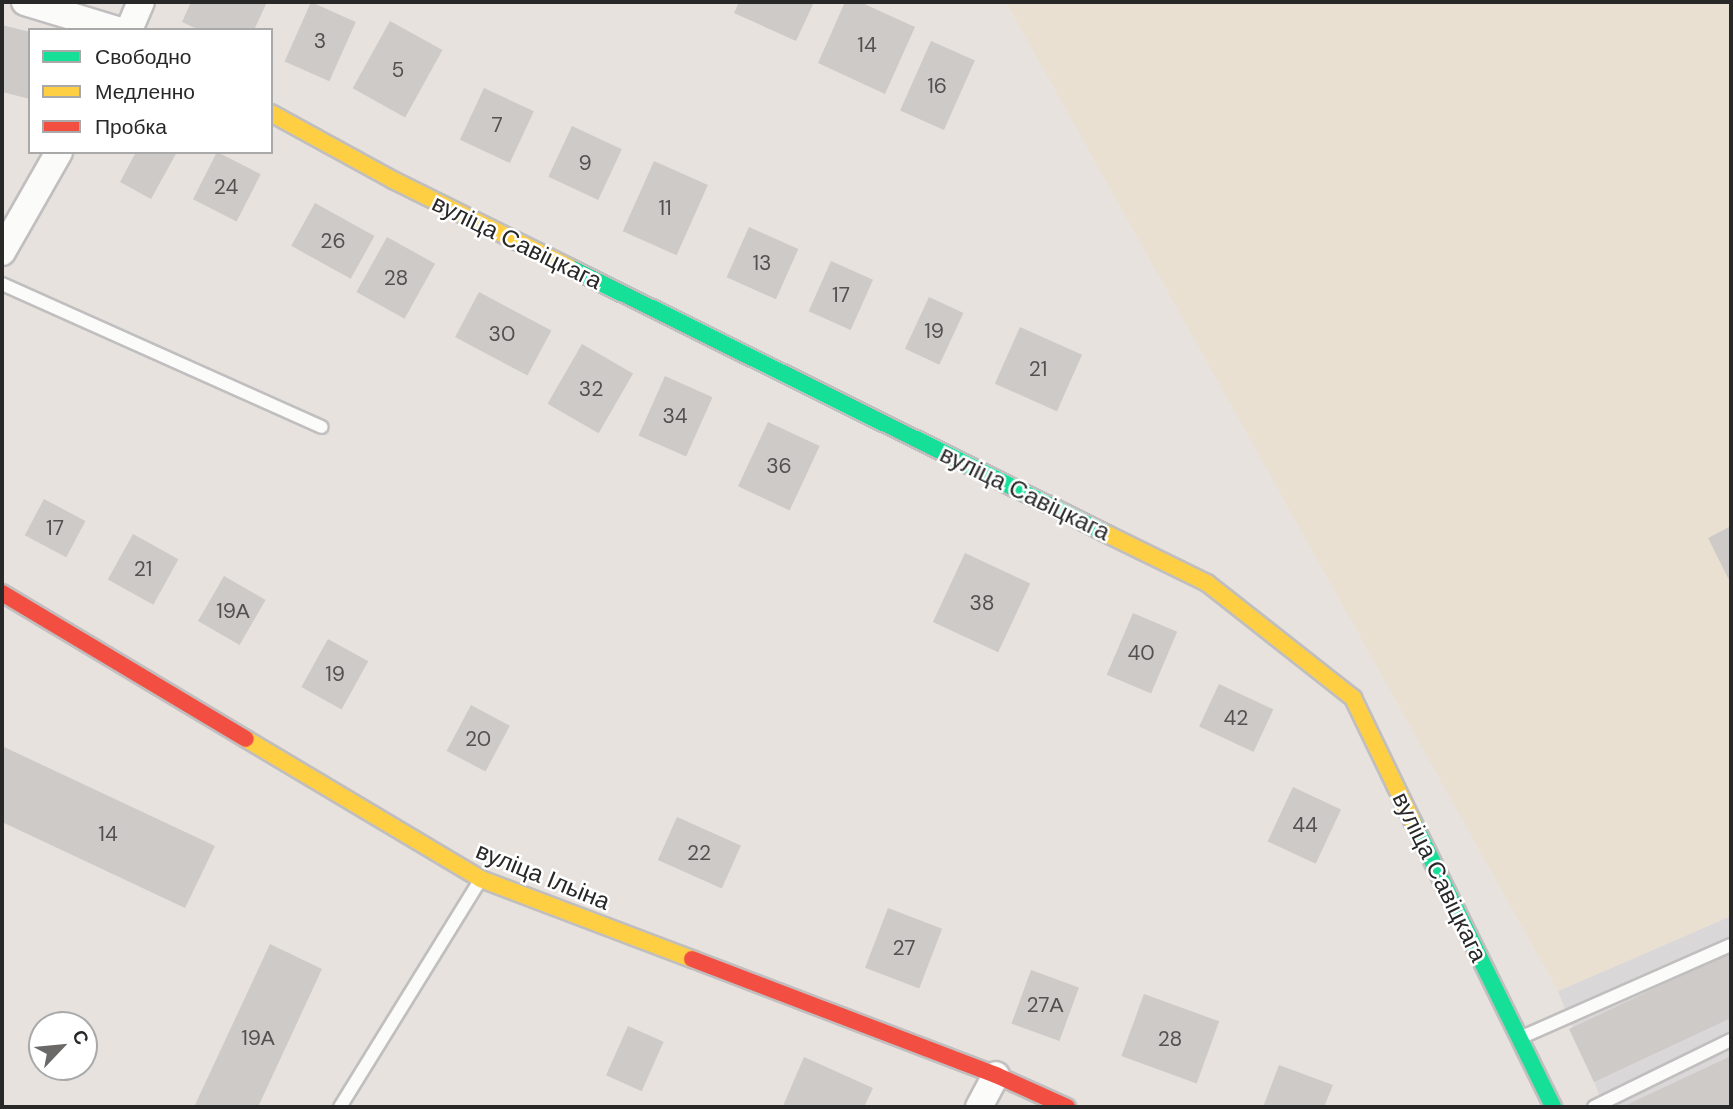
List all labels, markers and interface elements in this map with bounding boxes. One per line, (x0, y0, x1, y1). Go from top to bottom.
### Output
legend (28, 28, 273, 154)
house number: 3 (314, 28, 326, 54)
house number: 14 (857, 32, 877, 58)
text: Свободно (95, 43, 192, 71)
house number: 5 (392, 57, 404, 83)
house number: 16 (927, 73, 947, 99)
text: Медленно (95, 78, 195, 106)
house number: 7 (491, 112, 503, 138)
text: Пробка (95, 113, 167, 141)
house number: 9 (578, 150, 592, 176)
house number: 24 (214, 174, 238, 200)
street label: вуліца Савіцкага (427, 188, 607, 296)
house number: 11 (658, 195, 672, 221)
house number: 26 (320, 228, 346, 254)
house number: 13 (753, 250, 771, 276)
house number: 28 (384, 265, 408, 291)
house number: 17 (832, 282, 850, 308)
house number: 19 (924, 318, 944, 344)
house number: 30 (489, 321, 515, 347)
house number: 21 (1029, 356, 1047, 382)
house number: 32 (579, 376, 603, 402)
house number: 34 (662, 403, 688, 429)
street label: вуліца Савіцкага (935, 439, 1115, 547)
house number: 36 (766, 453, 792, 479)
house number: 17 (46, 515, 64, 541)
house number: 21 (134, 556, 152, 582)
house number: 38 (969, 590, 995, 616)
house number: 19А (216, 598, 250, 624)
house number: 40 (1127, 640, 1155, 666)
house number: 19 (325, 661, 345, 687)
house number: 42 (1224, 705, 1248, 731)
house number: 20 (465, 726, 491, 752)
street label: вуліца Савіцкага (1386, 787, 1494, 967)
house number: 44 (1292, 812, 1318, 838)
house number: 14 (98, 821, 118, 847)
street label: вуліца Ільіна (472, 836, 614, 916)
house number: 22 (687, 840, 711, 866)
house number: 27 (893, 935, 915, 961)
house number: 27А (1027, 992, 1063, 1018)
north arrow (28, 1011, 98, 1081)
house number: 19А (241, 1025, 275, 1051)
text: С (66, 1026, 95, 1049)
house number: 28 (1158, 1026, 1182, 1052)

